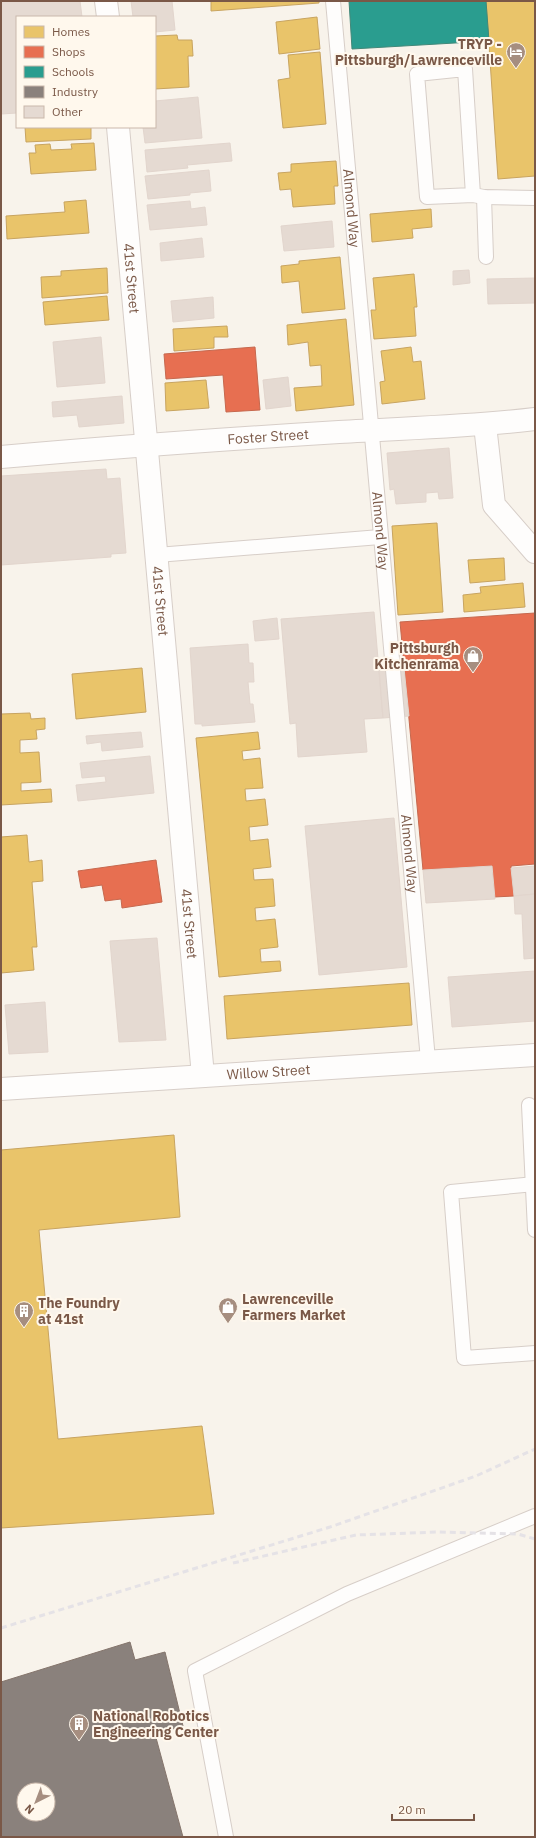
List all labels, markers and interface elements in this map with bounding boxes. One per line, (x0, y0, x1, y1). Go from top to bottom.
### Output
legend (16, 16, 156, 128)
text: Homes (52, 24, 90, 39)
place label: TRYP - Pittsburgh/Lawrenceville (335, 35, 502, 69)
hotel icon: TRYP - Pittsburgh/Lawrenceville (505, 41, 527, 69)
text: Shops (52, 44, 85, 59)
text: Schools (52, 64, 95, 79)
text: Industry (52, 84, 98, 99)
text: Other (52, 104, 83, 119)
street label: Almond Way (339, 168, 364, 248)
street label: 41st Street (119, 243, 144, 314)
street label: Foster Street (227, 425, 309, 448)
street label: Almond Way (368, 491, 393, 571)
street label: 41st Street (148, 565, 173, 637)
place label: Pittsburgh Kitchenrama (374, 639, 459, 673)
shop icon: Pittsburgh Kitchenrama (462, 645, 484, 673)
street label: Almond Way (397, 813, 422, 894)
street label: 41st Street (177, 888, 201, 960)
street label: Willow Street (226, 1060, 311, 1084)
place label: Lawrenceville Farmers Market (242, 1290, 346, 1324)
place label: The Foundry at 41st (38, 1294, 120, 1328)
shop icon: Lawrenceville Farmers Market (217, 1296, 239, 1324)
building icon: The Foundry at 41st (13, 1300, 35, 1328)
place label: National Robotics Engineering Center (93, 1707, 219, 1741)
building icon: National Robotics Engineering Center (68, 1713, 90, 1741)
north arrow (16, 1782, 56, 1822)
scale bar (392, 1796, 474, 1822)
text: N (22, 1802, 37, 1817)
text: 20 m (398, 1802, 426, 1817)

